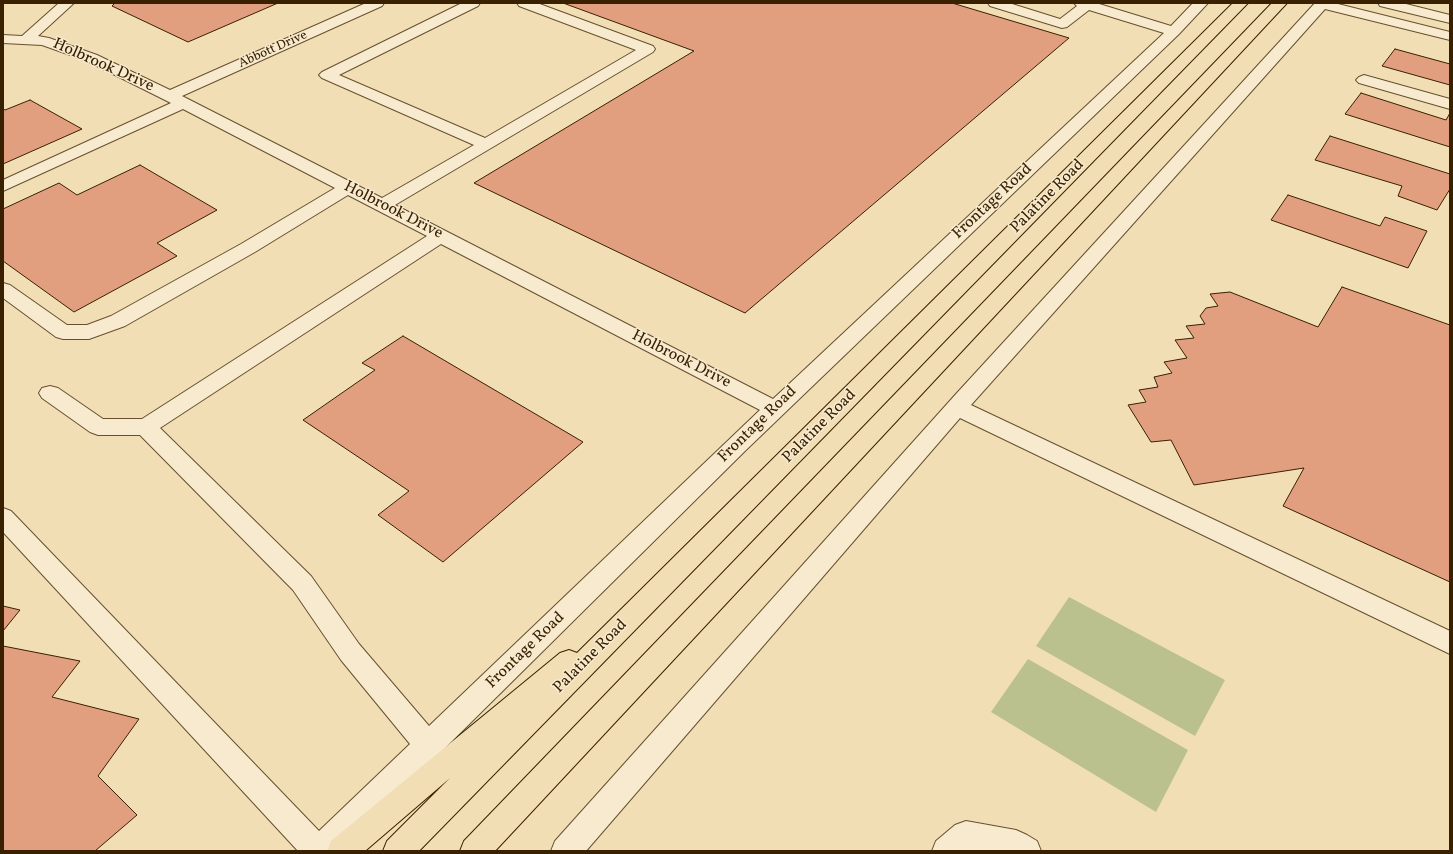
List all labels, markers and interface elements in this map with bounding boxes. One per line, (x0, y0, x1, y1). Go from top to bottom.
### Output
street label: Abbott Drive (236, 28, 310, 72)
street label: Holbrook Drive (50, 35, 156, 97)
street label: Palatine Road (1007, 156, 1089, 238)
street label: Frontage Road (949, 160, 1037, 244)
street label: Holbrook Drive (340, 178, 446, 244)
street label: Holbrook Drive (628, 327, 734, 393)
street label: Frontage Road (715, 383, 801, 467)
street label: Palatine Road (779, 386, 861, 468)
street label: Frontage Road (483, 609, 569, 693)
street label: Palatine Road (550, 616, 632, 698)

